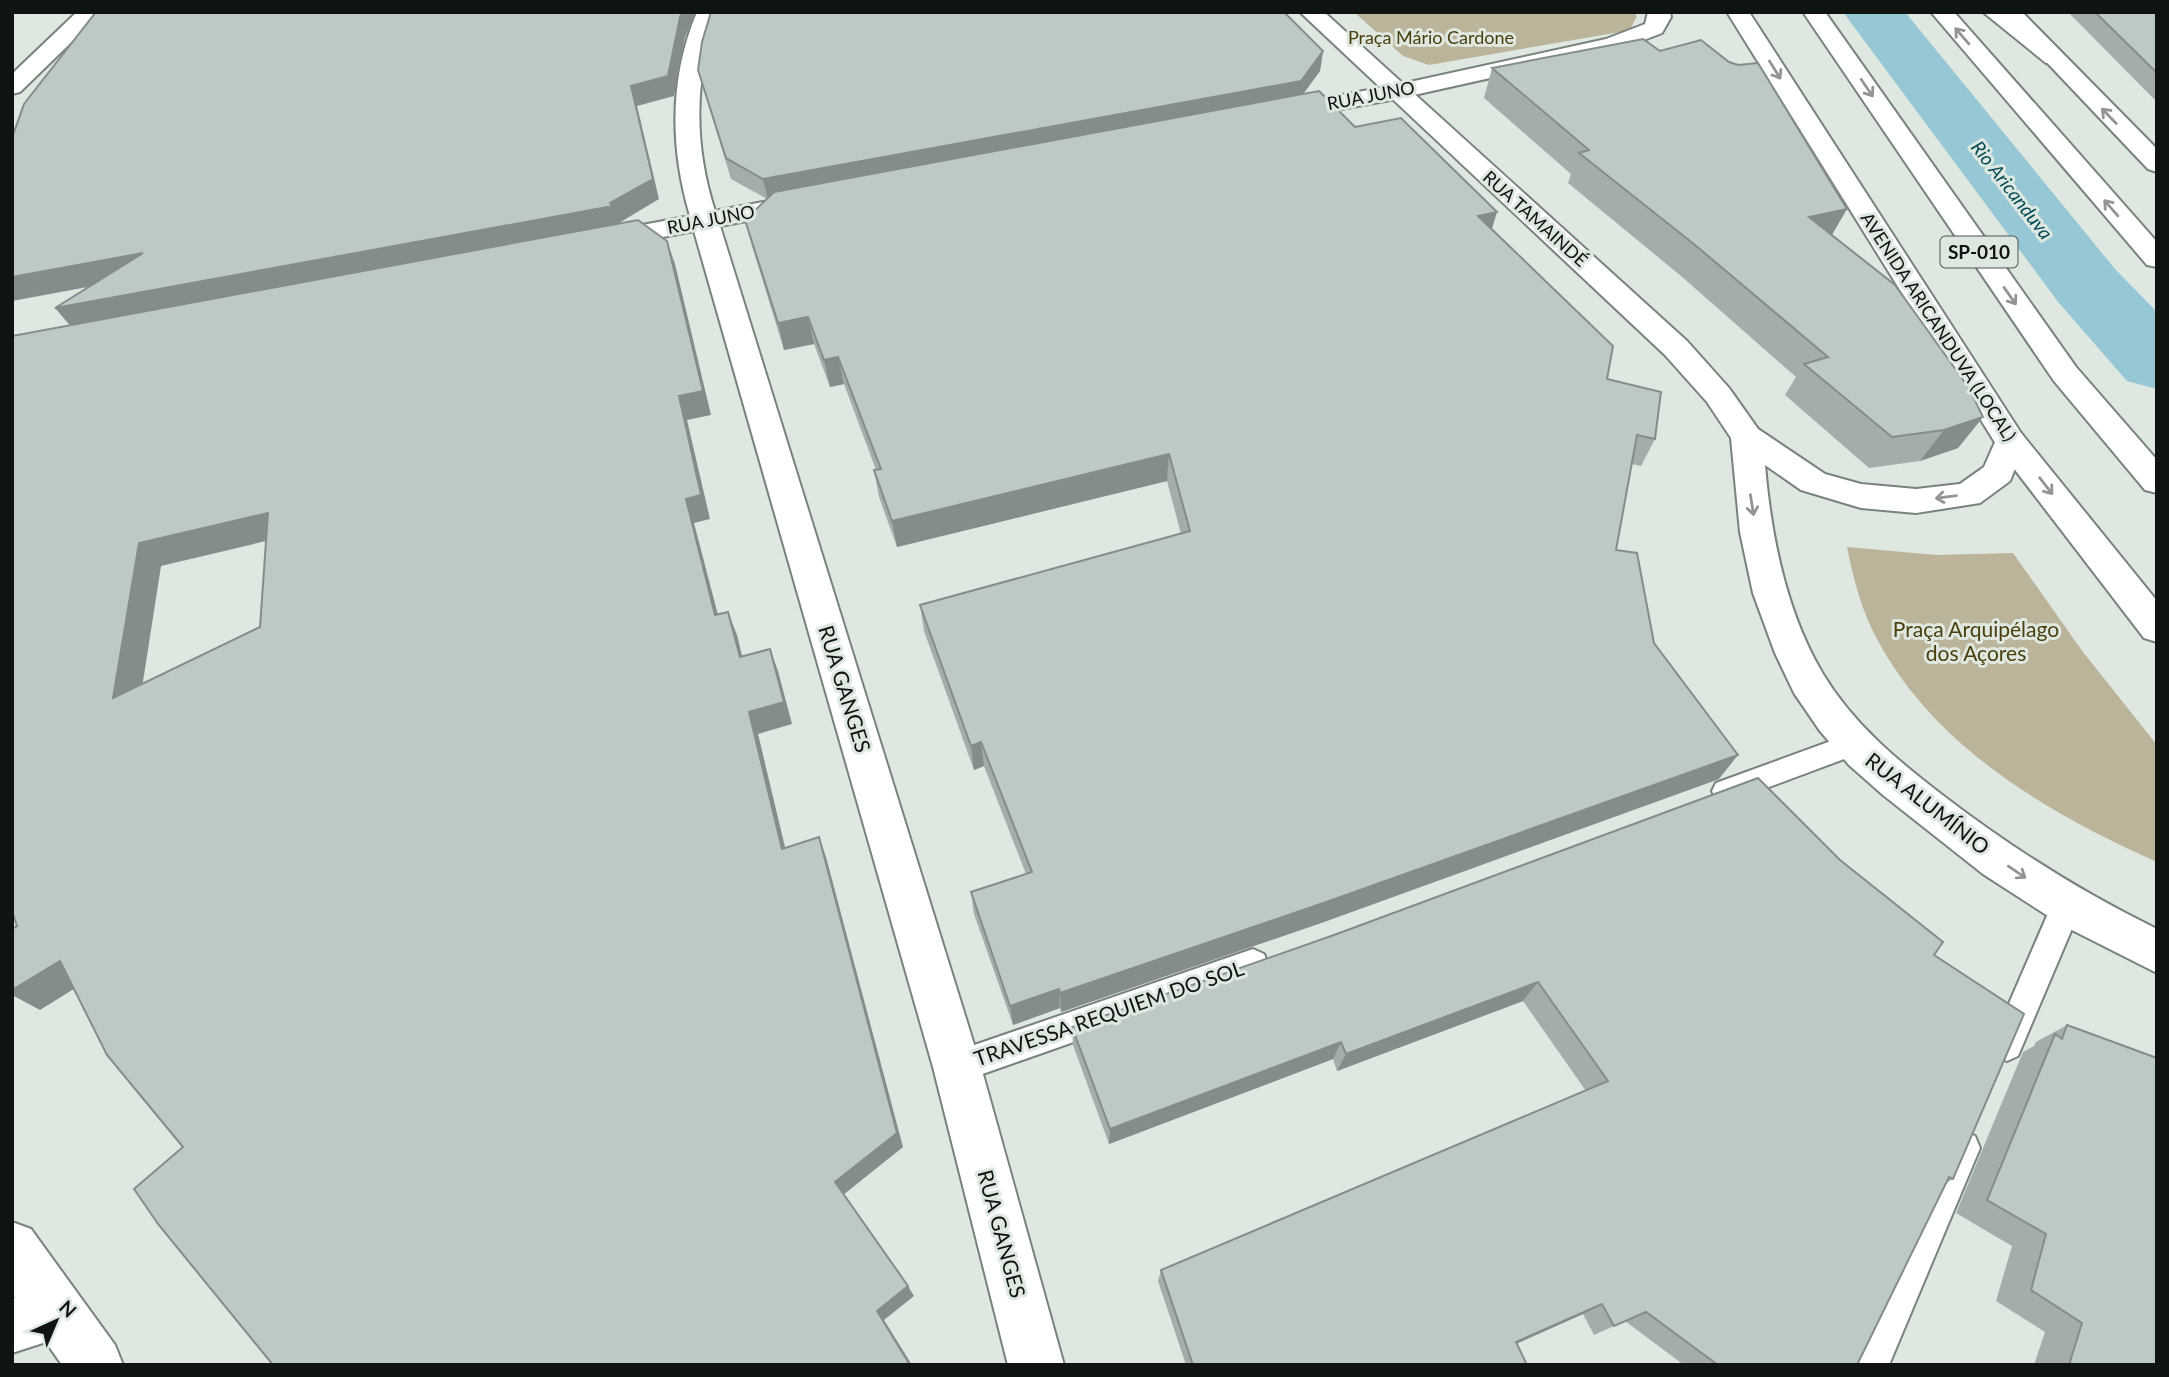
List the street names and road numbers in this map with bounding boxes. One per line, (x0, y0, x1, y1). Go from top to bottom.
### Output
street label: RUA JUNO (1325, 76, 1417, 114)
street label: RUA TAMAINDÉ (1479, 166, 1592, 271)
street label: RUA JUNO (665, 200, 757, 238)
street label: AVENIDA ARICANDUVA (LOCAL) (1857, 208, 2021, 445)
road number: SP-010 (1940, 236, 2018, 268)
street label: RUA GANGES (814, 622, 877, 755)
street label: RUA ALUMÍNIO (1861, 747, 1995, 859)
street label: TRAVESSA REQUIEM DO SOL (970, 955, 1247, 1071)
street label: RUA GANGES (973, 1167, 1032, 1300)

